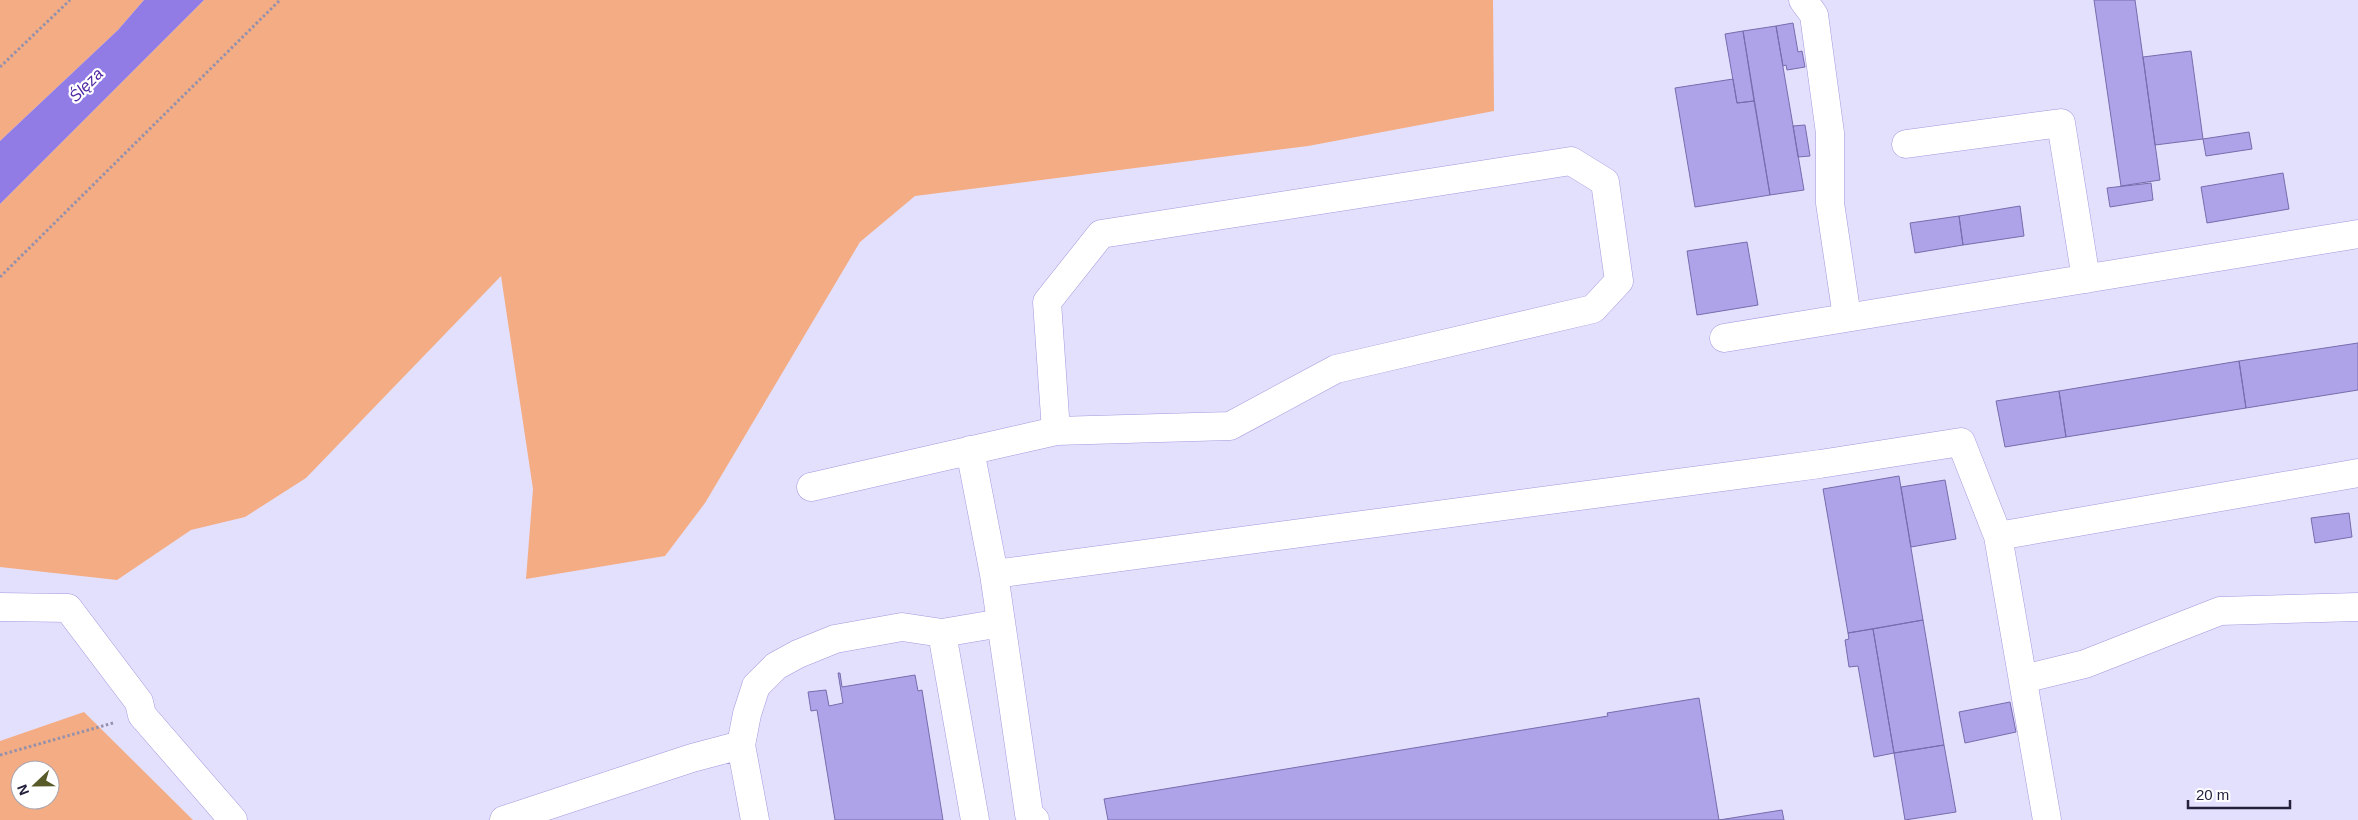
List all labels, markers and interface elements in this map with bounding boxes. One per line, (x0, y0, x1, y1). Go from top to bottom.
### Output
water label: Ślęza (65, 64, 106, 105)
north arrow (10, 760, 60, 810)
scale bar (2188, 778, 2290, 810)
text: N (14, 782, 32, 798)
text: 20 m (2196, 786, 2229, 803)

